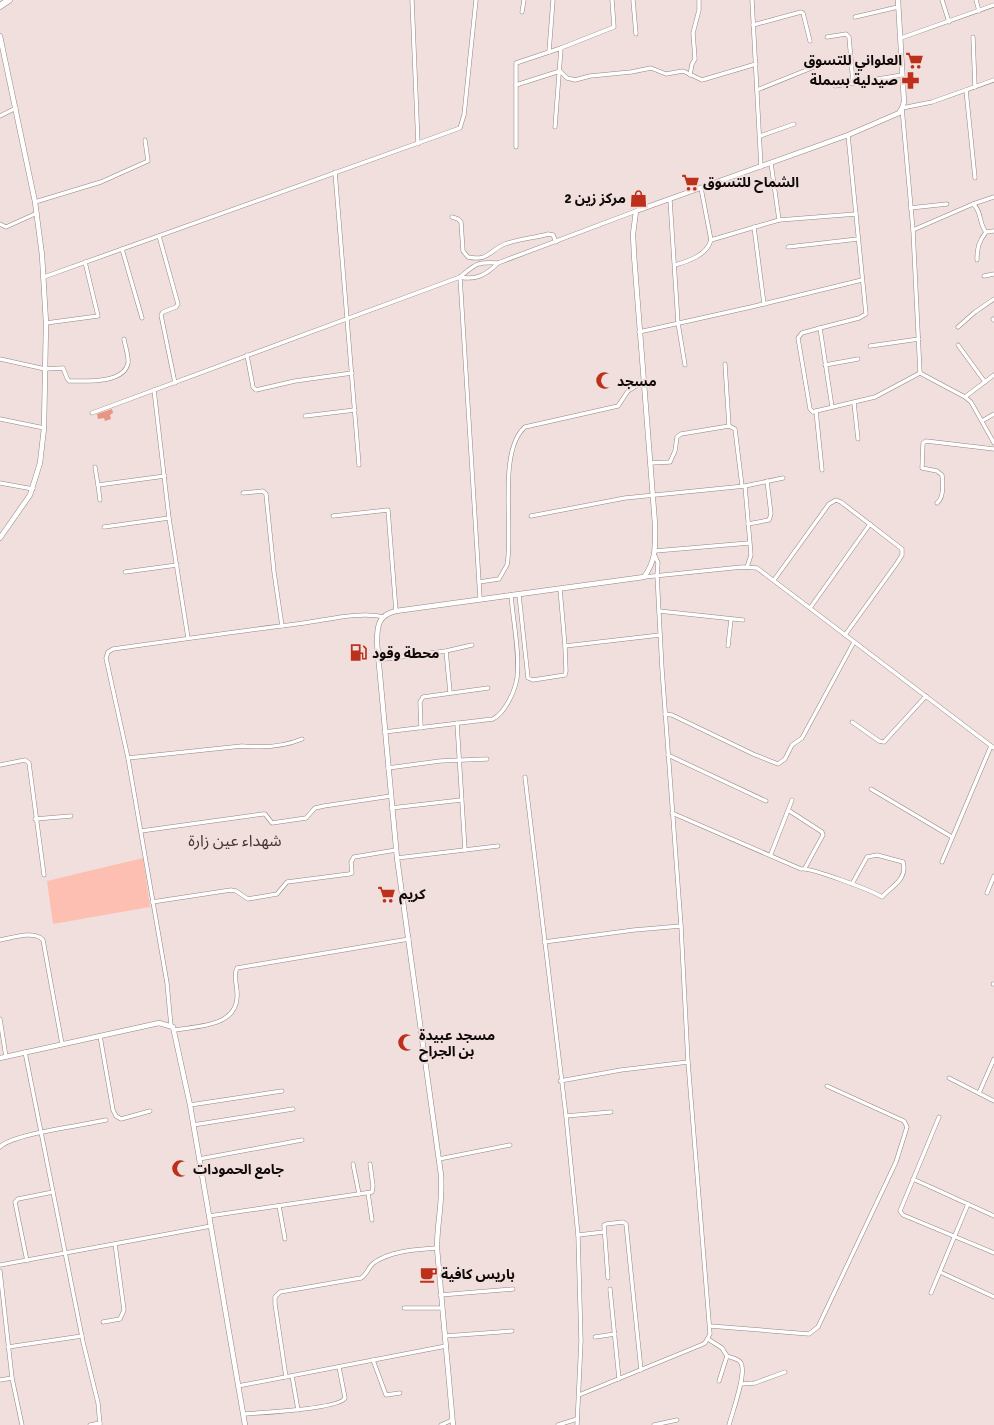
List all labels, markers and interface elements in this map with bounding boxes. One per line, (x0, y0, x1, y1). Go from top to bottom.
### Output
supermarket icon: العلواني للتسوق (905, 50, 925, 70)
place label: العلواني للتسوق (804, 52, 902, 71)
pharmacy icon: صيدلية بسملة (901, 70, 921, 90)
place label: صيدلية بسملة (810, 72, 898, 89)
supermarket icon: الشماح للتسوق (680, 172, 700, 192)
place label: الشماح للتسوق (703, 174, 799, 193)
shop icon: مركز زين 2 (629, 188, 649, 208)
place label: مركز زين 2 (564, 190, 626, 207)
mosque icon: مسجد (594, 371, 614, 391)
place label: مسجد (617, 373, 657, 390)
fuel station icon: محطة وقود (349, 643, 369, 663)
place label: محطة وقود (372, 645, 439, 662)
district label: شهداء عين زارة (188, 831, 282, 851)
supermarket icon: كريم (376, 884, 396, 904)
place label: كريم (399, 886, 426, 905)
place label: مسجد عبيدة بن الجراح (419, 1027, 495, 1062)
mosque icon: مسجد عبيدة بن الجراح (396, 1033, 416, 1053)
mosque icon: جامع الحمودات (170, 1159, 190, 1179)
place label: جامع الحمودات (193, 1161, 284, 1179)
cafe icon: باريس كافية (418, 1264, 438, 1284)
place label: باريس كافية (441, 1266, 515, 1283)

